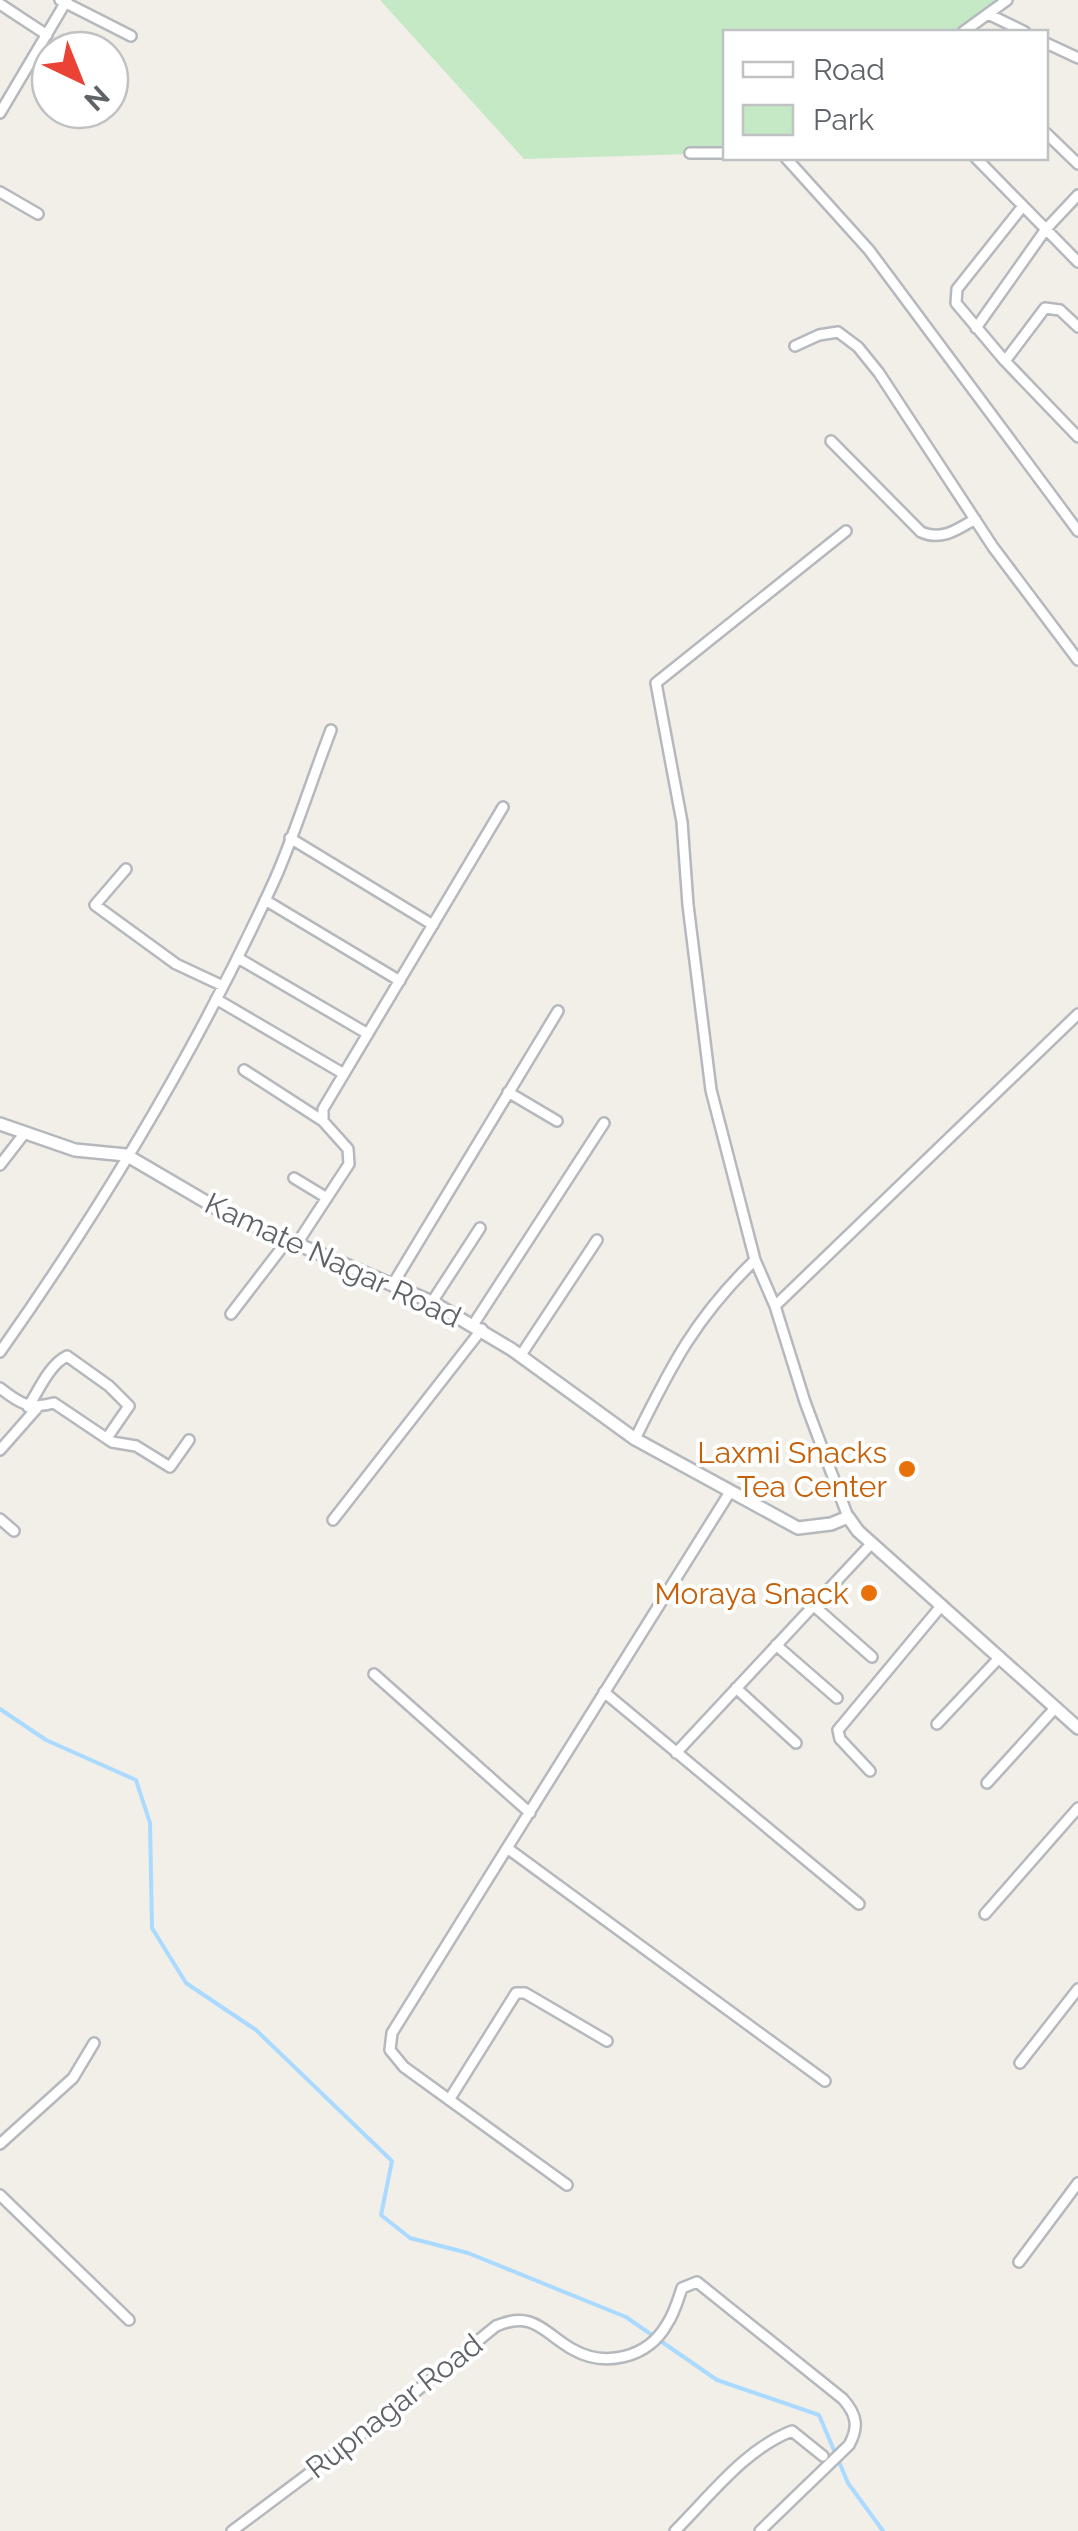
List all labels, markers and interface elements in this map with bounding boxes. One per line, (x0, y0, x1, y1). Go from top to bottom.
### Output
north arrow (30, 30, 130, 130)
legend (723, 30, 1048, 160)
text: Road (813, 52, 885, 87)
text: N (78, 79, 116, 117)
text: Park (813, 102, 874, 137)
street label: Kamate Nagar Road (200, 1185, 466, 1335)
place label: Laxmi Snacks Tea Center (697, 1435, 887, 1504)
marker: Laxmi Snacks Tea Center (896, 1458, 918, 1480)
place label: Moraya Snack (654, 1576, 849, 1611)
marker: Moraya Snack (858, 1582, 880, 1604)
street label: Rupnagar Road (299, 2326, 489, 2486)

